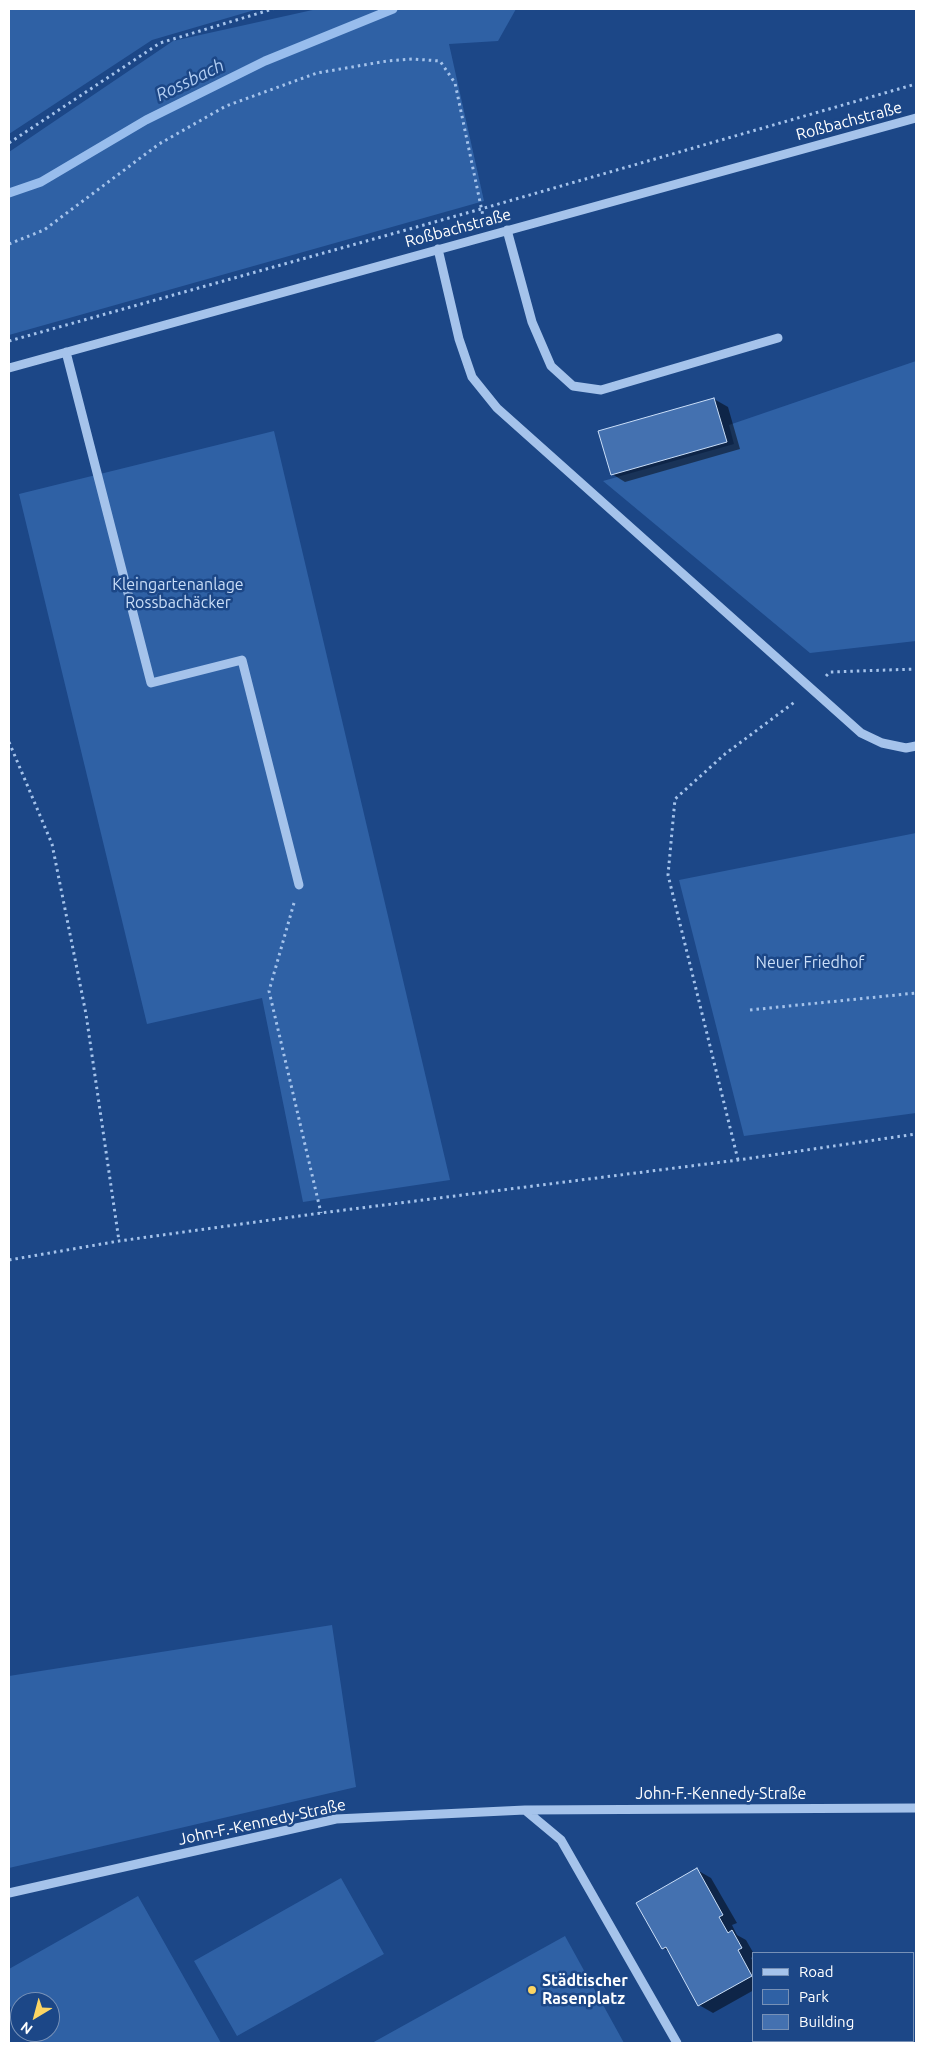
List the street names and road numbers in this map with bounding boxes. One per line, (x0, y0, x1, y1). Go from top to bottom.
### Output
street label: Roßbachstraße (794, 98, 904, 144)
street label: Roßbachstraße (403, 205, 513, 251)
street label: John-F.-Kennedy-Straße (636, 1784, 806, 1804)
street label: John-F.-Kennedy-Straße (176, 1795, 348, 1849)

